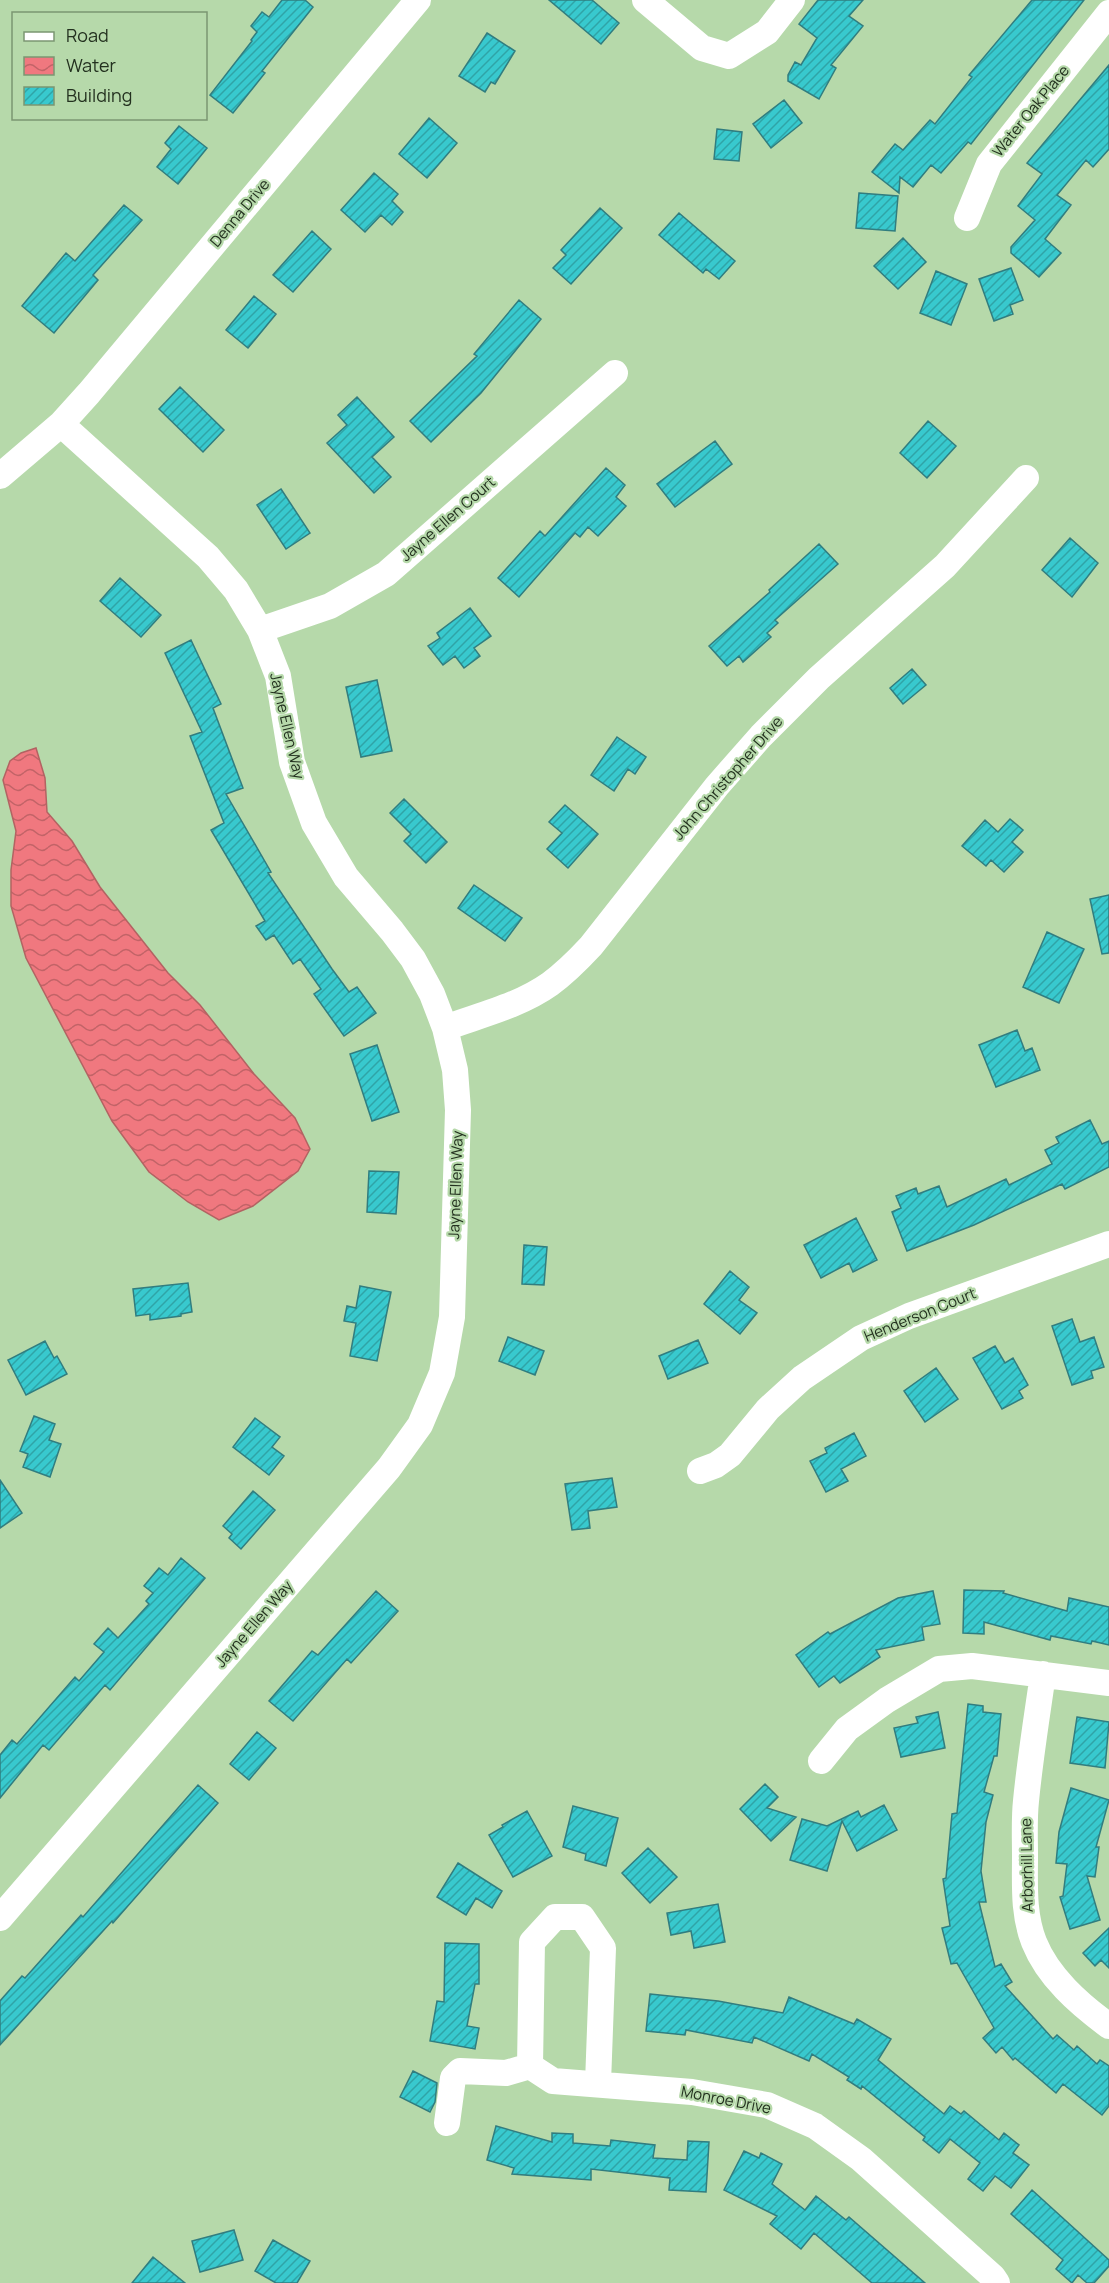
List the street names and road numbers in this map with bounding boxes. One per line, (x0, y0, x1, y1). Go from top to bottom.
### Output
street label: Water Oak Place (987, 60, 1074, 161)
street label: Denna Drive (205, 174, 274, 251)
street label: Jayne Ellen Court (396, 472, 500, 566)
street label: Jayne Ellen Way (265, 671, 310, 781)
street label: John Christopher Drive (668, 711, 787, 844)
street label: Jayne Ellen Way (443, 1130, 468, 1240)
street label: Henderson Court (861, 1283, 979, 1347)
street label: Jayne Ellen Way (210, 1576, 297, 1672)
street label: Arborhill Lane (1015, 1818, 1038, 1912)
street label: Monroe Drive (679, 2080, 773, 2119)

